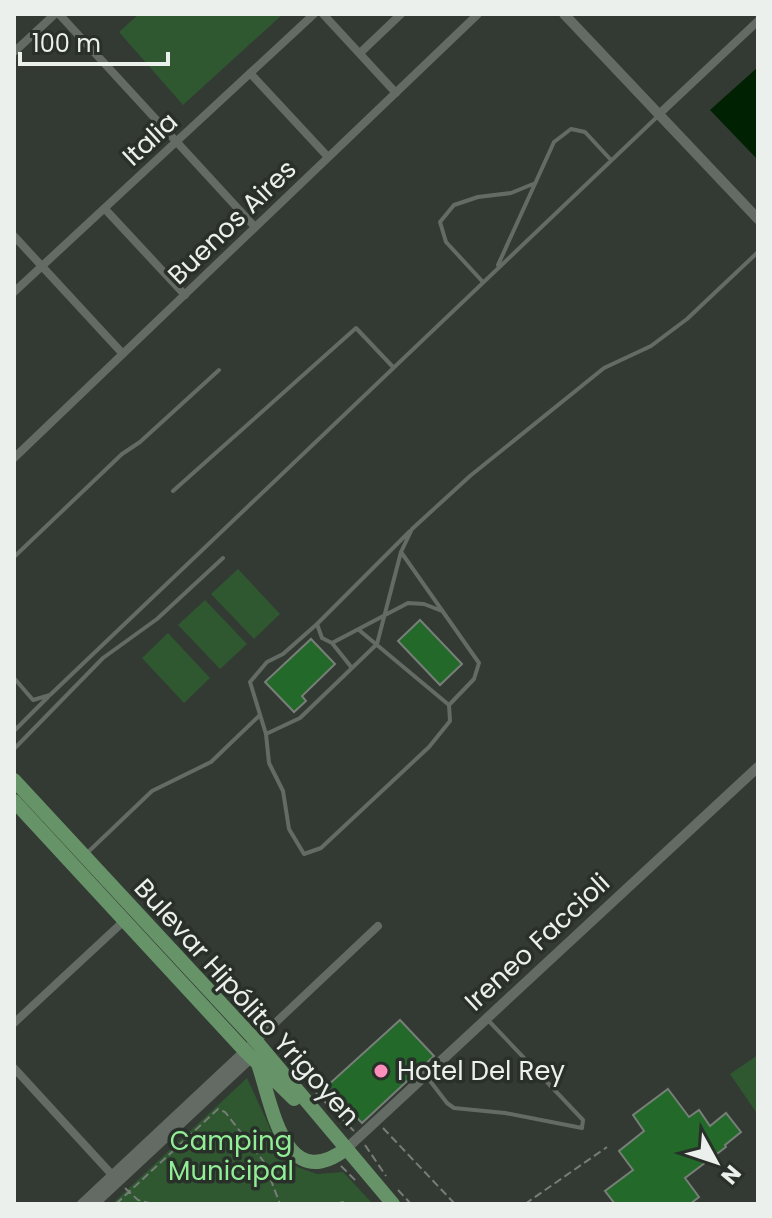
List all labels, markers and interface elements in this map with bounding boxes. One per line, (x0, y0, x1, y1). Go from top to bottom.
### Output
scale bar (20, 16, 168, 66)
text: 100 m (32, 27, 101, 60)
street label: Italia (114, 104, 186, 174)
street label: Buenos Aires (160, 151, 304, 293)
street label: Ireneo Faccioli (456, 865, 618, 1019)
street label: Bulevar Hipólito Yrigoyen (126, 871, 368, 1133)
place label: Hotel Del Rey (397, 1053, 565, 1089)
marker: Hotel Del Rey (372, 1062, 390, 1080)
north arrow (676, 1122, 756, 1202)
park label: Camping Municipal (168, 1123, 294, 1189)
text: N (714, 1158, 748, 1191)

